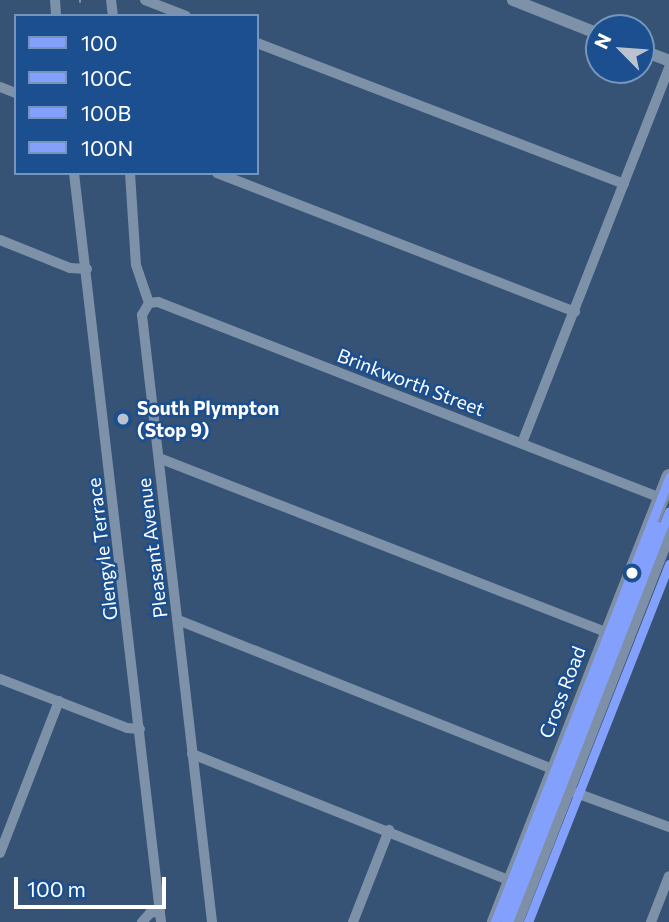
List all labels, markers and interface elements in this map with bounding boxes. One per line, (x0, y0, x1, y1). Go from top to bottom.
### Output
legend (14, 14, 259, 175)
north arrow (585, 14, 655, 84)
text: N (589, 29, 616, 52)
text: 100 (81, 30, 117, 55)
text: 100C (81, 65, 132, 90)
text: 100B (81, 100, 131, 125)
text: 100N (81, 135, 133, 160)
street label: Brinkworth Street (334, 343, 488, 421)
place label: South Plympton (Stop 9) (137, 397, 279, 441)
marker: South Plympton (Stop 9) (115, 411, 131, 427)
street label: Glengyle Terrace (82, 476, 122, 622)
street label: Pleasant Avenue (132, 477, 172, 619)
unlabelled marker (625, 566, 639, 580)
street label: Cross Road (534, 643, 590, 741)
scale bar (18, 862, 170, 906)
text: 100 m (27, 876, 86, 901)

